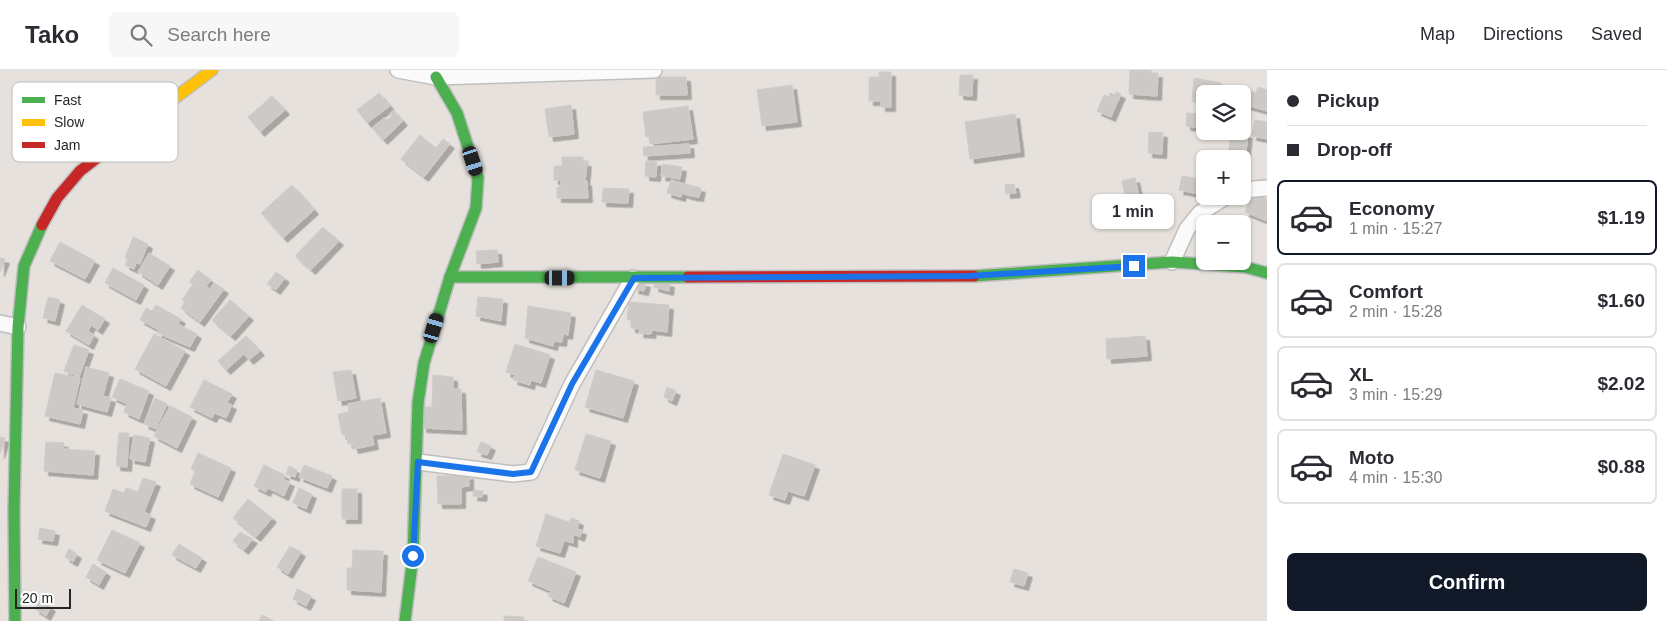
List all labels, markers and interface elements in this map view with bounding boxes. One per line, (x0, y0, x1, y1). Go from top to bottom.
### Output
search box (109, 12, 459, 57)
text: Tako (25, 21, 79, 48)
icon: search (127, 21, 155, 49)
text: Search here (167, 24, 271, 45)
text: Map (1420, 24, 1455, 44)
text: Directions (1483, 24, 1563, 44)
text: Saved (1591, 24, 1642, 44)
legend (12, 82, 178, 162)
map controls (1196, 85, 1251, 270)
button: layers (1196, 85, 1251, 140)
text: Pickup (1317, 90, 1379, 111)
text: Fast (54, 92, 81, 108)
text: Slow (54, 114, 85, 130)
text: Jam (54, 137, 80, 153)
text: Drop-off (1317, 139, 1392, 160)
car (461, 144, 484, 178)
button: + (1196, 150, 1251, 205)
callout: 1 min (1093, 194, 1175, 228)
icon: car (1289, 195, 1334, 240)
text: Economy (1349, 198, 1435, 219)
text: 1 min (1112, 203, 1154, 220)
text: $1.19 (1597, 207, 1645, 228)
button: − (1196, 215, 1251, 270)
text: 1 min · 15:27 (1349, 220, 1442, 237)
route end (1123, 255, 1145, 277)
car (545, 271, 575, 286)
icon: car (1289, 278, 1334, 323)
text: Comfort (1349, 281, 1423, 302)
text: $1.60 (1597, 290, 1645, 311)
text: 2 min · 15:28 (1349, 303, 1442, 320)
car (422, 311, 445, 345)
icon: car (1289, 361, 1334, 406)
text: XL (1349, 364, 1373, 385)
text: $2.02 (1597, 373, 1645, 394)
text: 3 min · 15:29 (1349, 386, 1442, 403)
icon: car (1289, 444, 1334, 489)
text: Moto (1349, 447, 1394, 468)
text: $0.88 (1597, 456, 1645, 477)
text: 4 min · 15:30 (1349, 469, 1442, 486)
route start (402, 545, 424, 567)
button: Confirm (1287, 553, 1647, 611)
scale bar (15, 586, 71, 609)
text: 20 m (22, 590, 53, 606)

